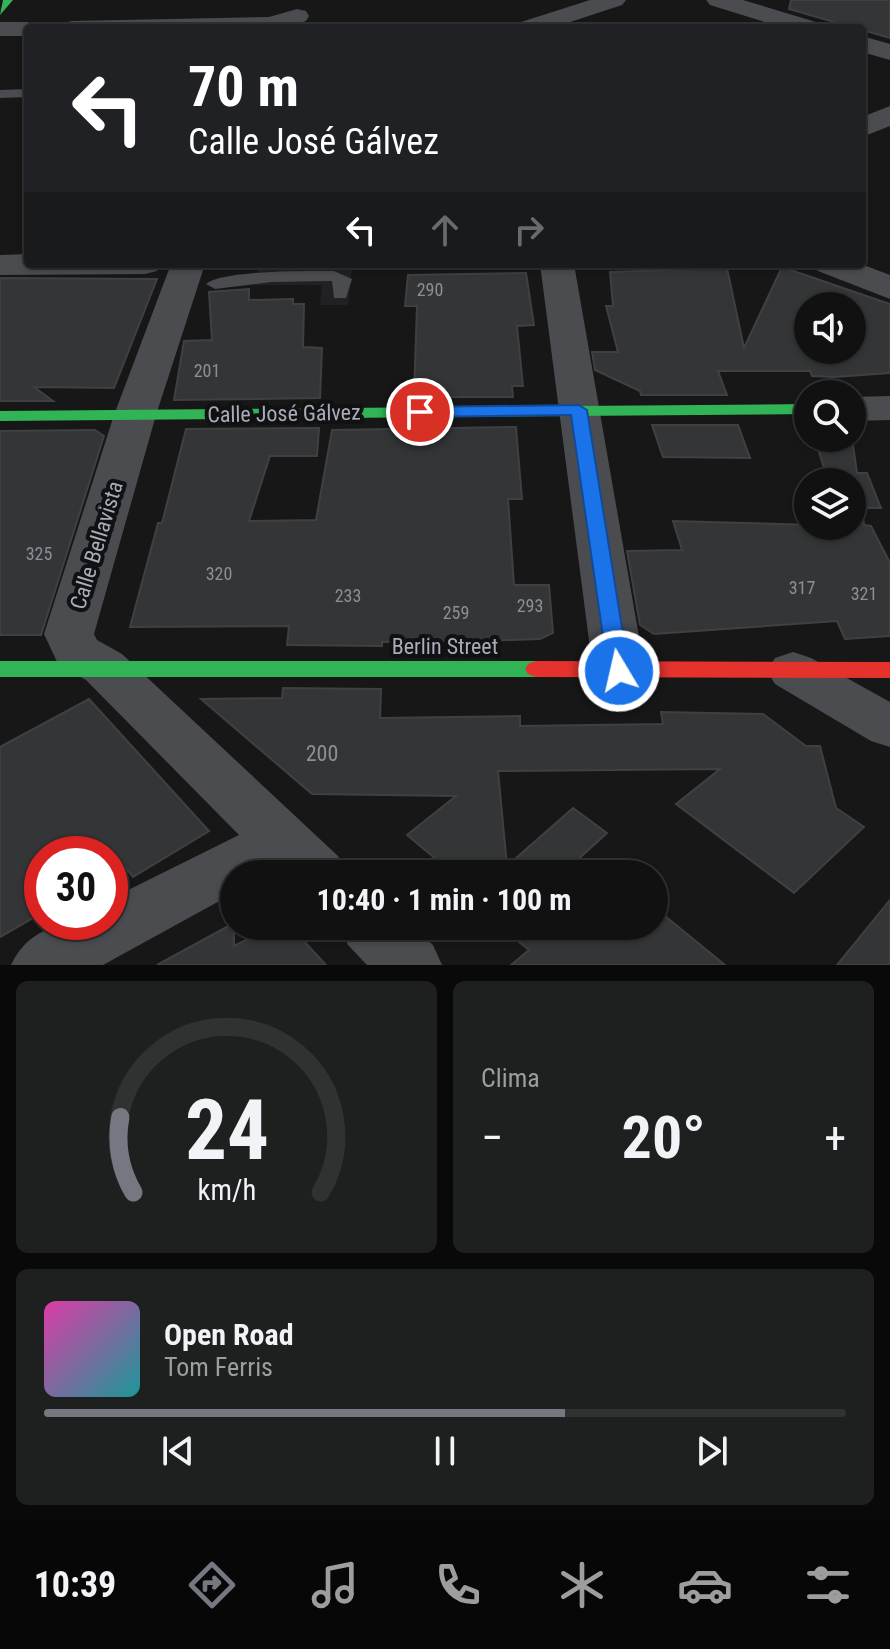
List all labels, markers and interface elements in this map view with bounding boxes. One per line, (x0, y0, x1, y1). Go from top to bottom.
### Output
text: 70 m (188, 54, 299, 120)
icon: left (56, 56, 160, 160)
text: Calle José Gálvez (188, 121, 439, 163)
icon: left (339, 208, 383, 252)
icon: ahead (423, 208, 467, 252)
icon: right (507, 208, 551, 252)
house number: 290 (417, 279, 443, 300)
map controls (794, 292, 866, 540)
button: sound (794, 292, 866, 364)
house number: 201 (194, 360, 220, 381)
pin (386, 378, 454, 446)
button: search (794, 380, 866, 452)
icon: arrive (398, 390, 442, 434)
street label: Calle José Gálvez (207, 400, 361, 427)
button: layers (794, 468, 866, 540)
street label: Calle Bellavista (65, 478, 128, 612)
house number: 325 (26, 543, 52, 564)
house number: 320 (206, 563, 232, 584)
house number: 317 (789, 577, 815, 598)
house number: 321 (851, 583, 877, 604)
house number: 233 (335, 585, 361, 606)
house number: 293 (517, 595, 543, 616)
house number: 259 (443, 602, 469, 623)
position arrow (577, 629, 661, 713)
street label: Berlin Street (392, 634, 498, 659)
house number: 200 (306, 741, 338, 766)
speed limit sign: 30 (24, 836, 128, 940)
text: 10:40 · 1 min · 100 m (317, 882, 571, 917)
text: Clima (481, 1063, 540, 1093)
text: 24 (184, 1082, 269, 1179)
text: 20° (622, 1102, 706, 1173)
text: − (481, 1112, 503, 1164)
text: + (824, 1112, 846, 1164)
text: km/h (197, 1173, 256, 1207)
text: Open Road (164, 1317, 294, 1352)
text: Tom Ferris (164, 1352, 273, 1382)
icon: previous (156, 1429, 200, 1473)
icon: pause (423, 1429, 467, 1473)
icon: next (690, 1429, 734, 1473)
icon: directions (184, 1557, 240, 1613)
icon: music (307, 1557, 363, 1613)
icon: phone (430, 1557, 486, 1613)
icon: climate (554, 1557, 610, 1613)
icon: car (677, 1557, 733, 1613)
icon: filters (800, 1557, 856, 1613)
text: 10:39 (34, 1564, 116, 1606)

